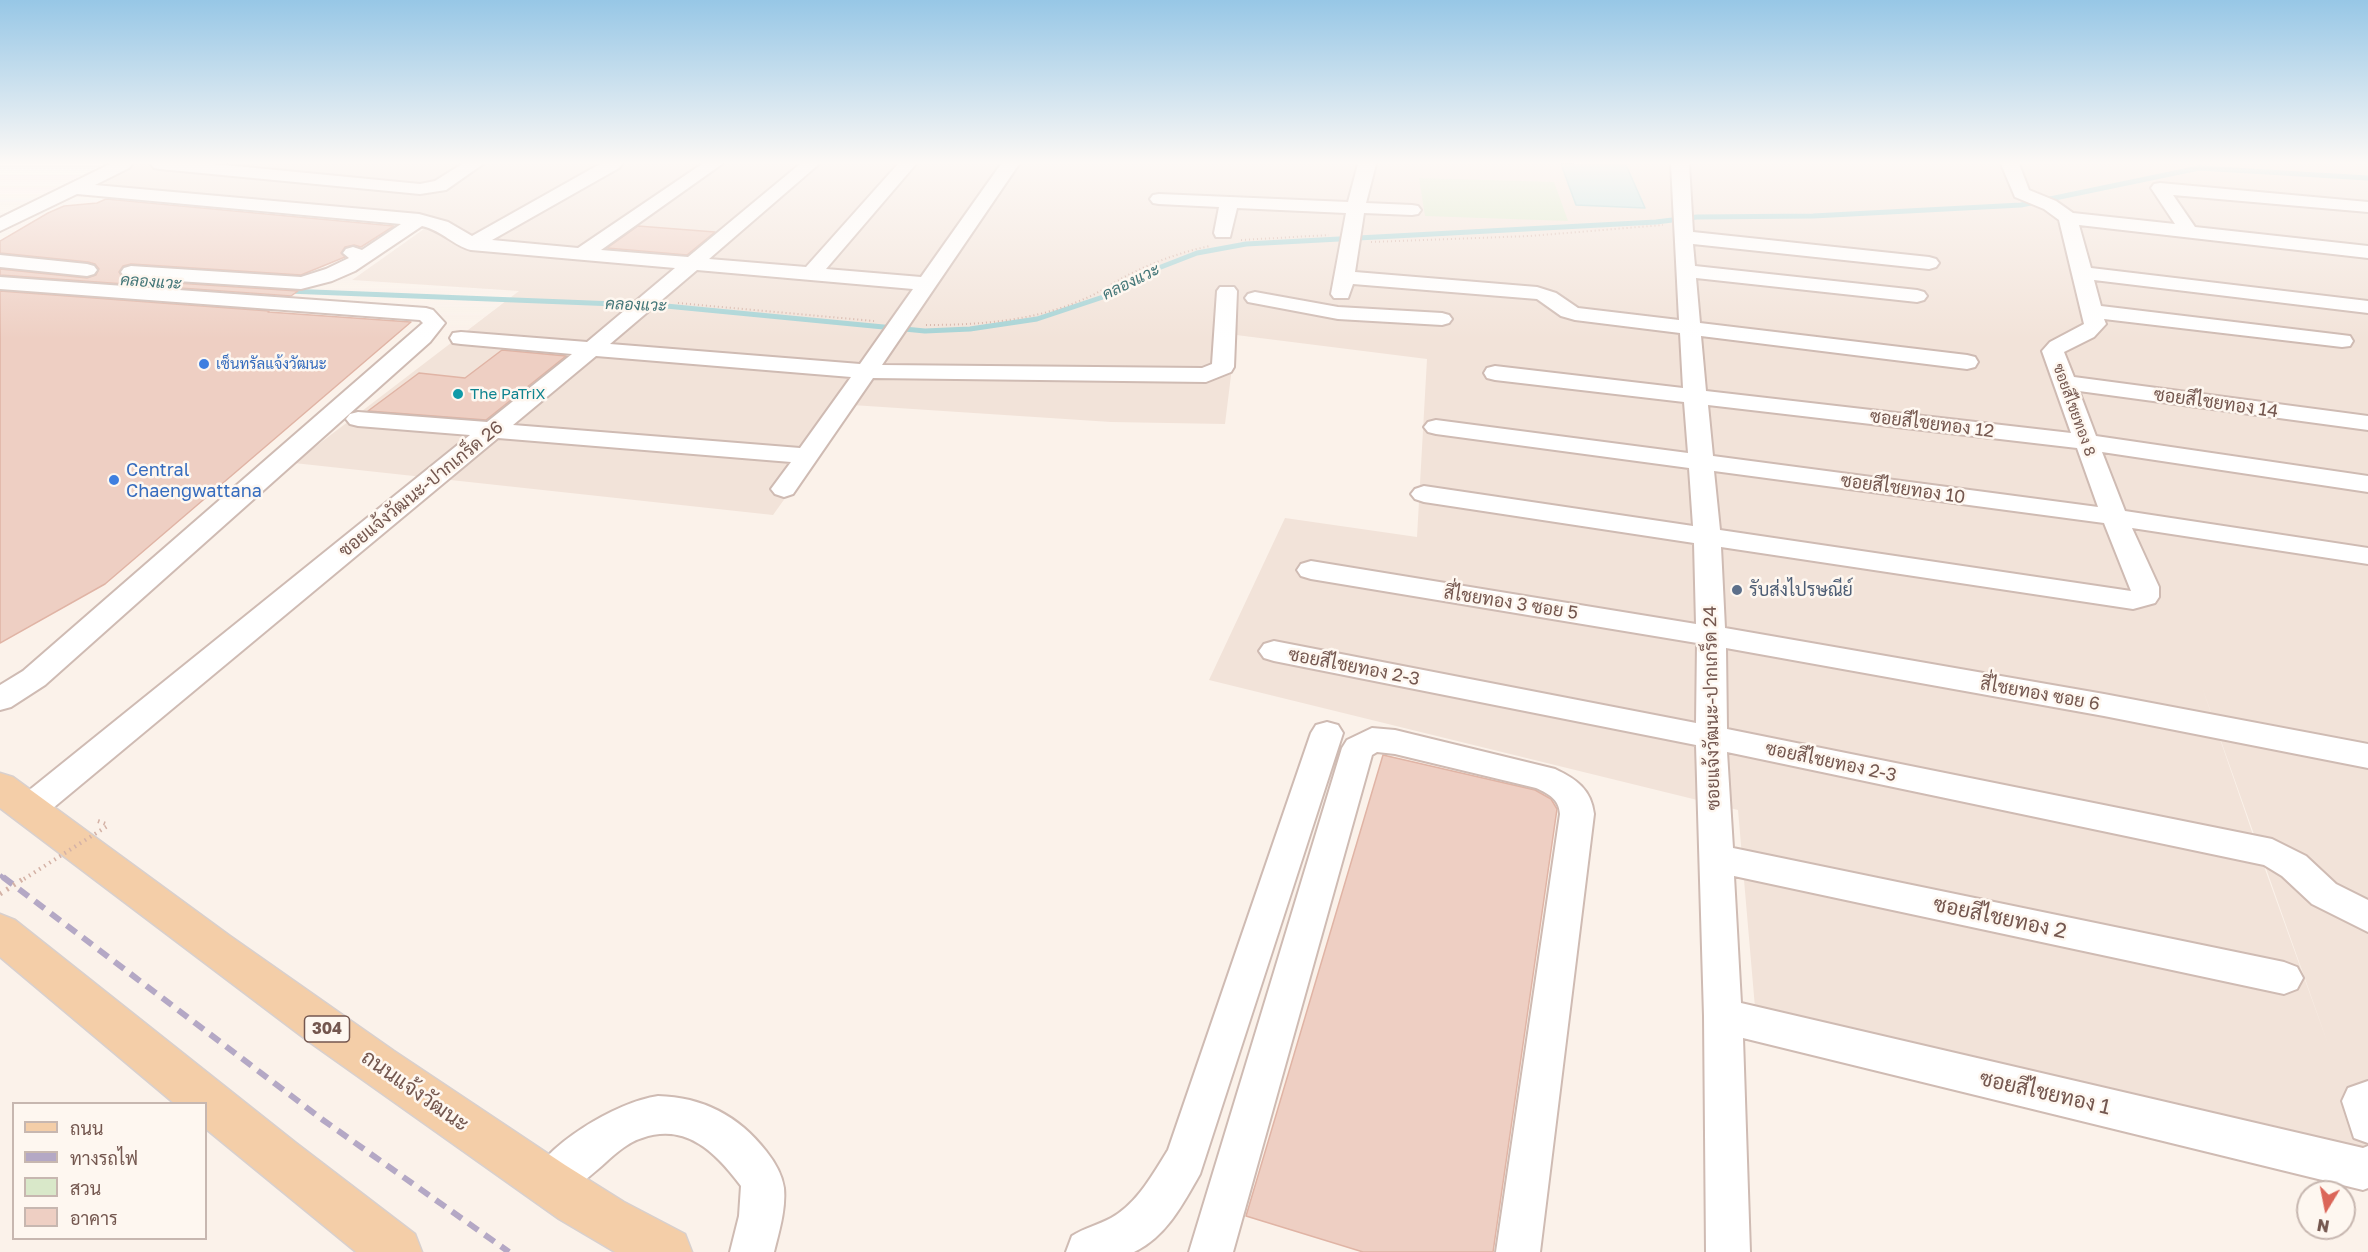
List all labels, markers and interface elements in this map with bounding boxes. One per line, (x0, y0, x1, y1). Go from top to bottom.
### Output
water label: คลองแวะ (1099, 260, 1163, 304)
water label: คลองแวะ (120, 270, 182, 294)
water label: คลองแวะ (605, 294, 667, 316)
place label: เซ็นทรัลแจ้งวัฒนะ (216, 355, 327, 373)
marker: เซ็นทรัลแจ้งวัฒนะ (197, 357, 211, 371)
street label: ซอยสีไชยทอง 8 (2049, 361, 2099, 459)
street label: ซอยสีไชยทอง 14 (2152, 384, 2280, 422)
place label: The PaTriX (470, 385, 545, 403)
marker: The PaTriX (451, 387, 465, 401)
street label: ซอยสีไชยทอง 12 (1869, 406, 1995, 442)
street label: ซอยแจ้งวัฒนะ-ปากเกร็ด 26 (335, 416, 507, 562)
place label: Central Chaengwattana (126, 459, 262, 502)
street label: ซอยสีไชยทอง 10 (1839, 470, 1967, 508)
marker: Central Chaengwattana (107, 473, 121, 487)
place label: รับส่งไปรษณีย์ (1749, 579, 1853, 601)
street label: สี่ไชยทอง 3 ซอย 5 (1442, 582, 1580, 624)
marker: รับส่งไปรษณีย์ (1730, 583, 1744, 597)
street label: ซอยแจ้งวัฒนะ-ปากเกร็ด 24 (1699, 605, 1725, 811)
street label: ซอยสีไชยทอง 2-3 (1286, 644, 1422, 690)
street label: สี่ไชยทอง ซอย 6 (1979, 673, 2101, 715)
street label: ซอยสีไชยทอง 2-3 (1763, 738, 1899, 786)
street label: ซอยสีไชยทอง 2 (1931, 892, 2069, 944)
road number: 304 (304, 1016, 350, 1042)
street label: ถนนแจ้งวัฒนะ (357, 1045, 473, 1137)
street label: ซอยสีไชยทอง 1 (1977, 1066, 2113, 1120)
legend (12, 1102, 207, 1240)
text: ถนน (70, 1117, 103, 1139)
text: ทางรถไฟ (70, 1147, 138, 1169)
text: สวน (70, 1177, 101, 1199)
north arrow (2296, 1180, 2356, 1240)
text: อาคาร (70, 1207, 118, 1229)
text: N (2315, 1215, 2331, 1237)

